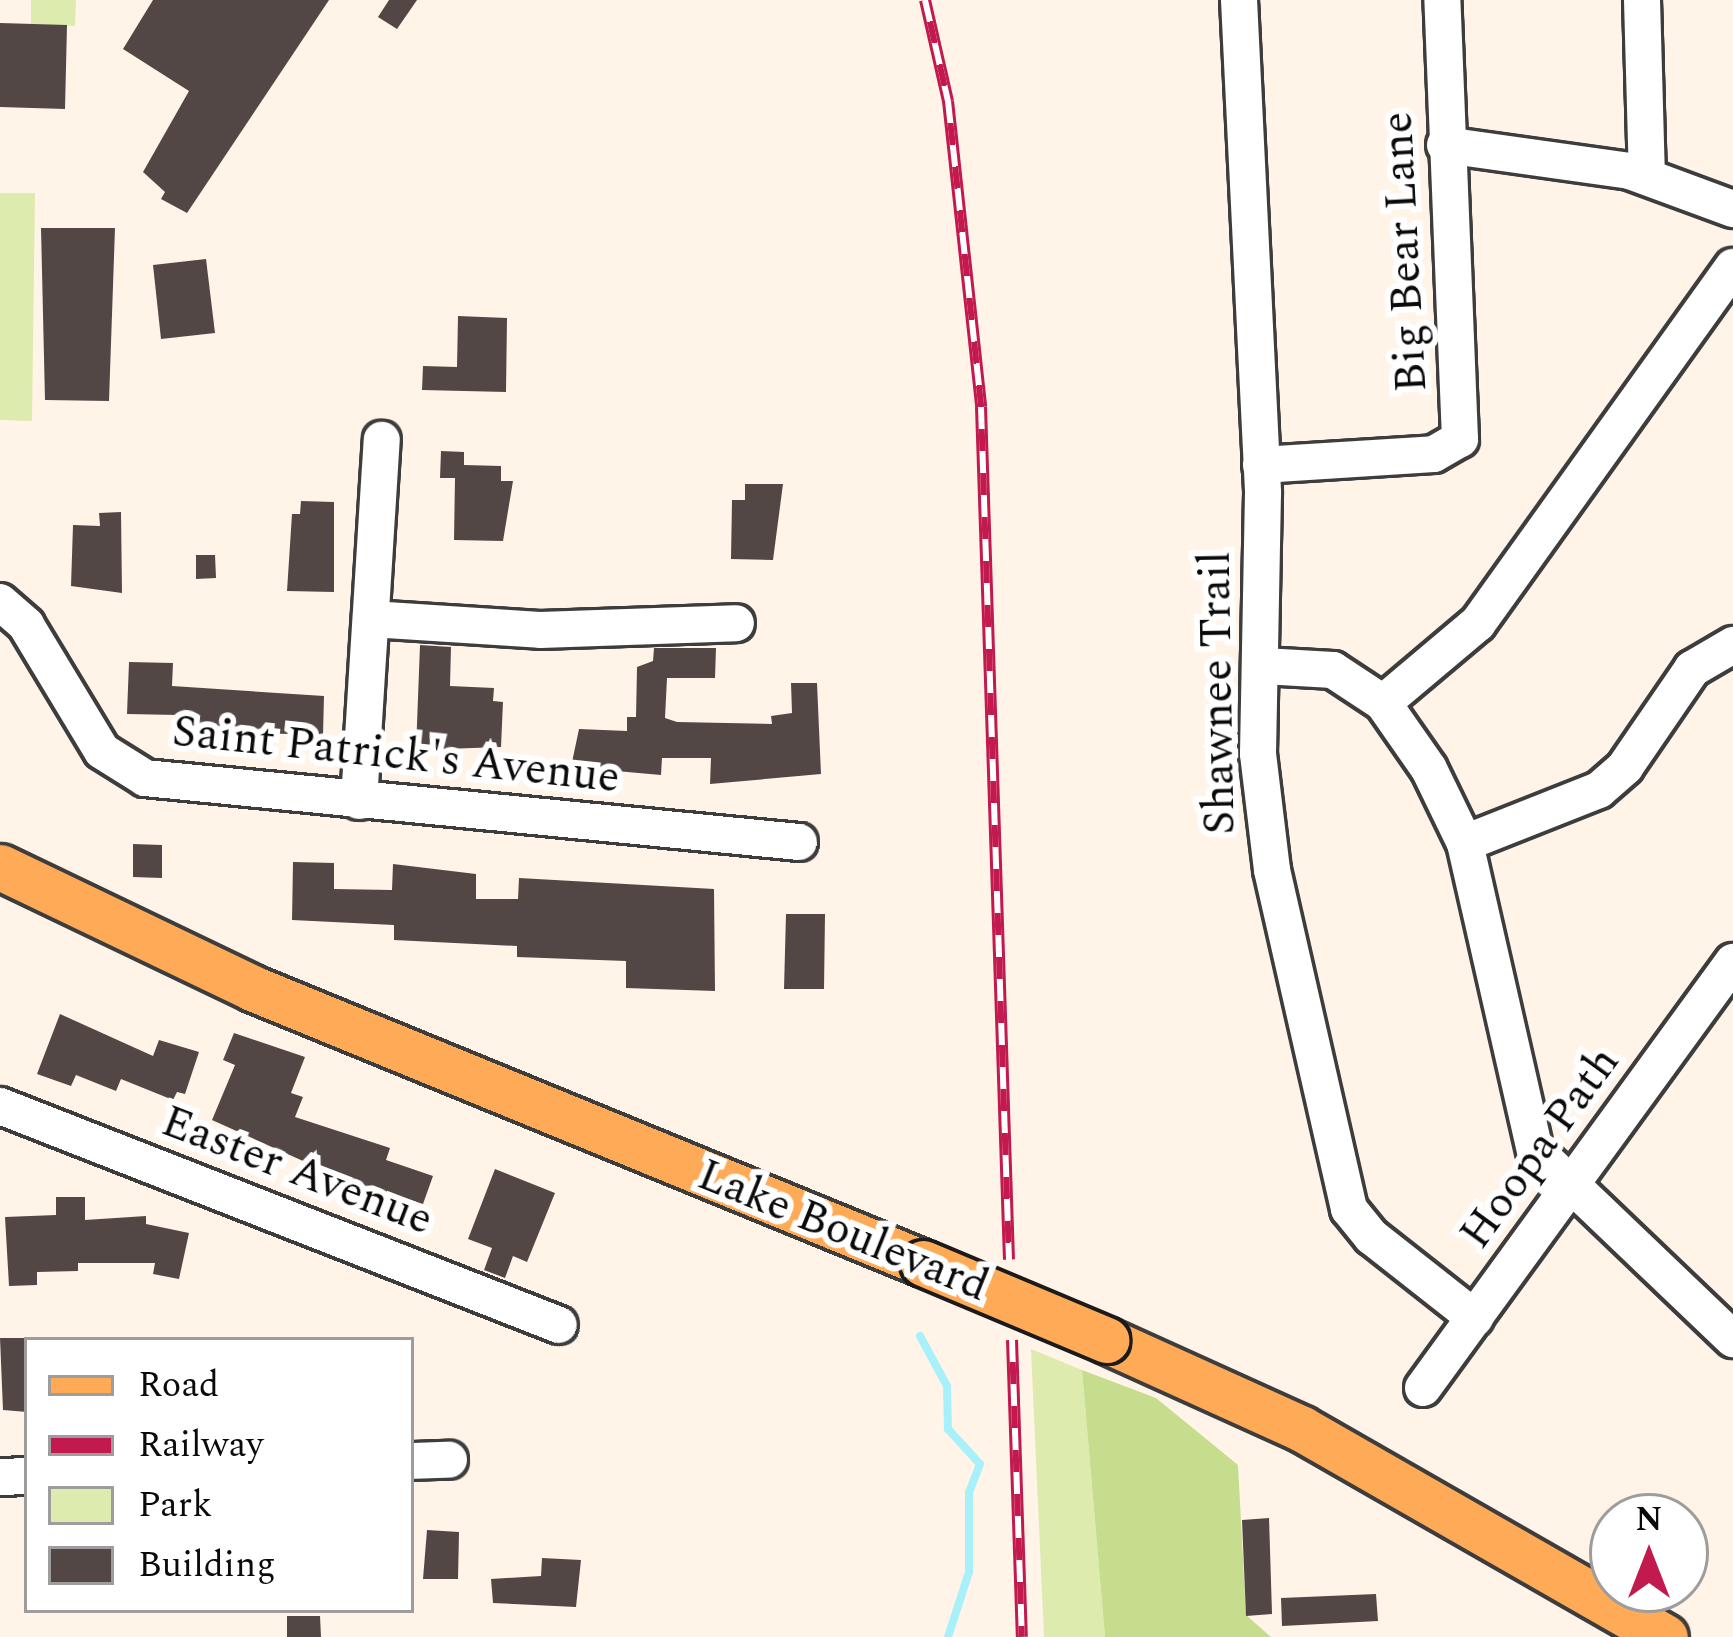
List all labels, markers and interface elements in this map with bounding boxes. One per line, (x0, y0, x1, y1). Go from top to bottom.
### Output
street label: Big Bear Lane (1371, 110, 1439, 394)
street label: Shawnee Trail (1189, 551, 1247, 835)
street label: Saint Patrick's Avenue (170, 705, 622, 805)
street label: Hoopa Path (1449, 1037, 1631, 1259)
street label: Easter Avenue (154, 1095, 440, 1247)
street label: Lake Boulevard (690, 1148, 996, 1314)
legend (24, 1337, 414, 1613)
text: Road (138, 1358, 219, 1413)
text: Railway (138, 1418, 263, 1473)
text: Park (138, 1478, 212, 1533)
north arrow (1589, 1493, 1709, 1613)
text: N (1636, 1495, 1662, 1545)
text: Building (138, 1538, 276, 1593)

